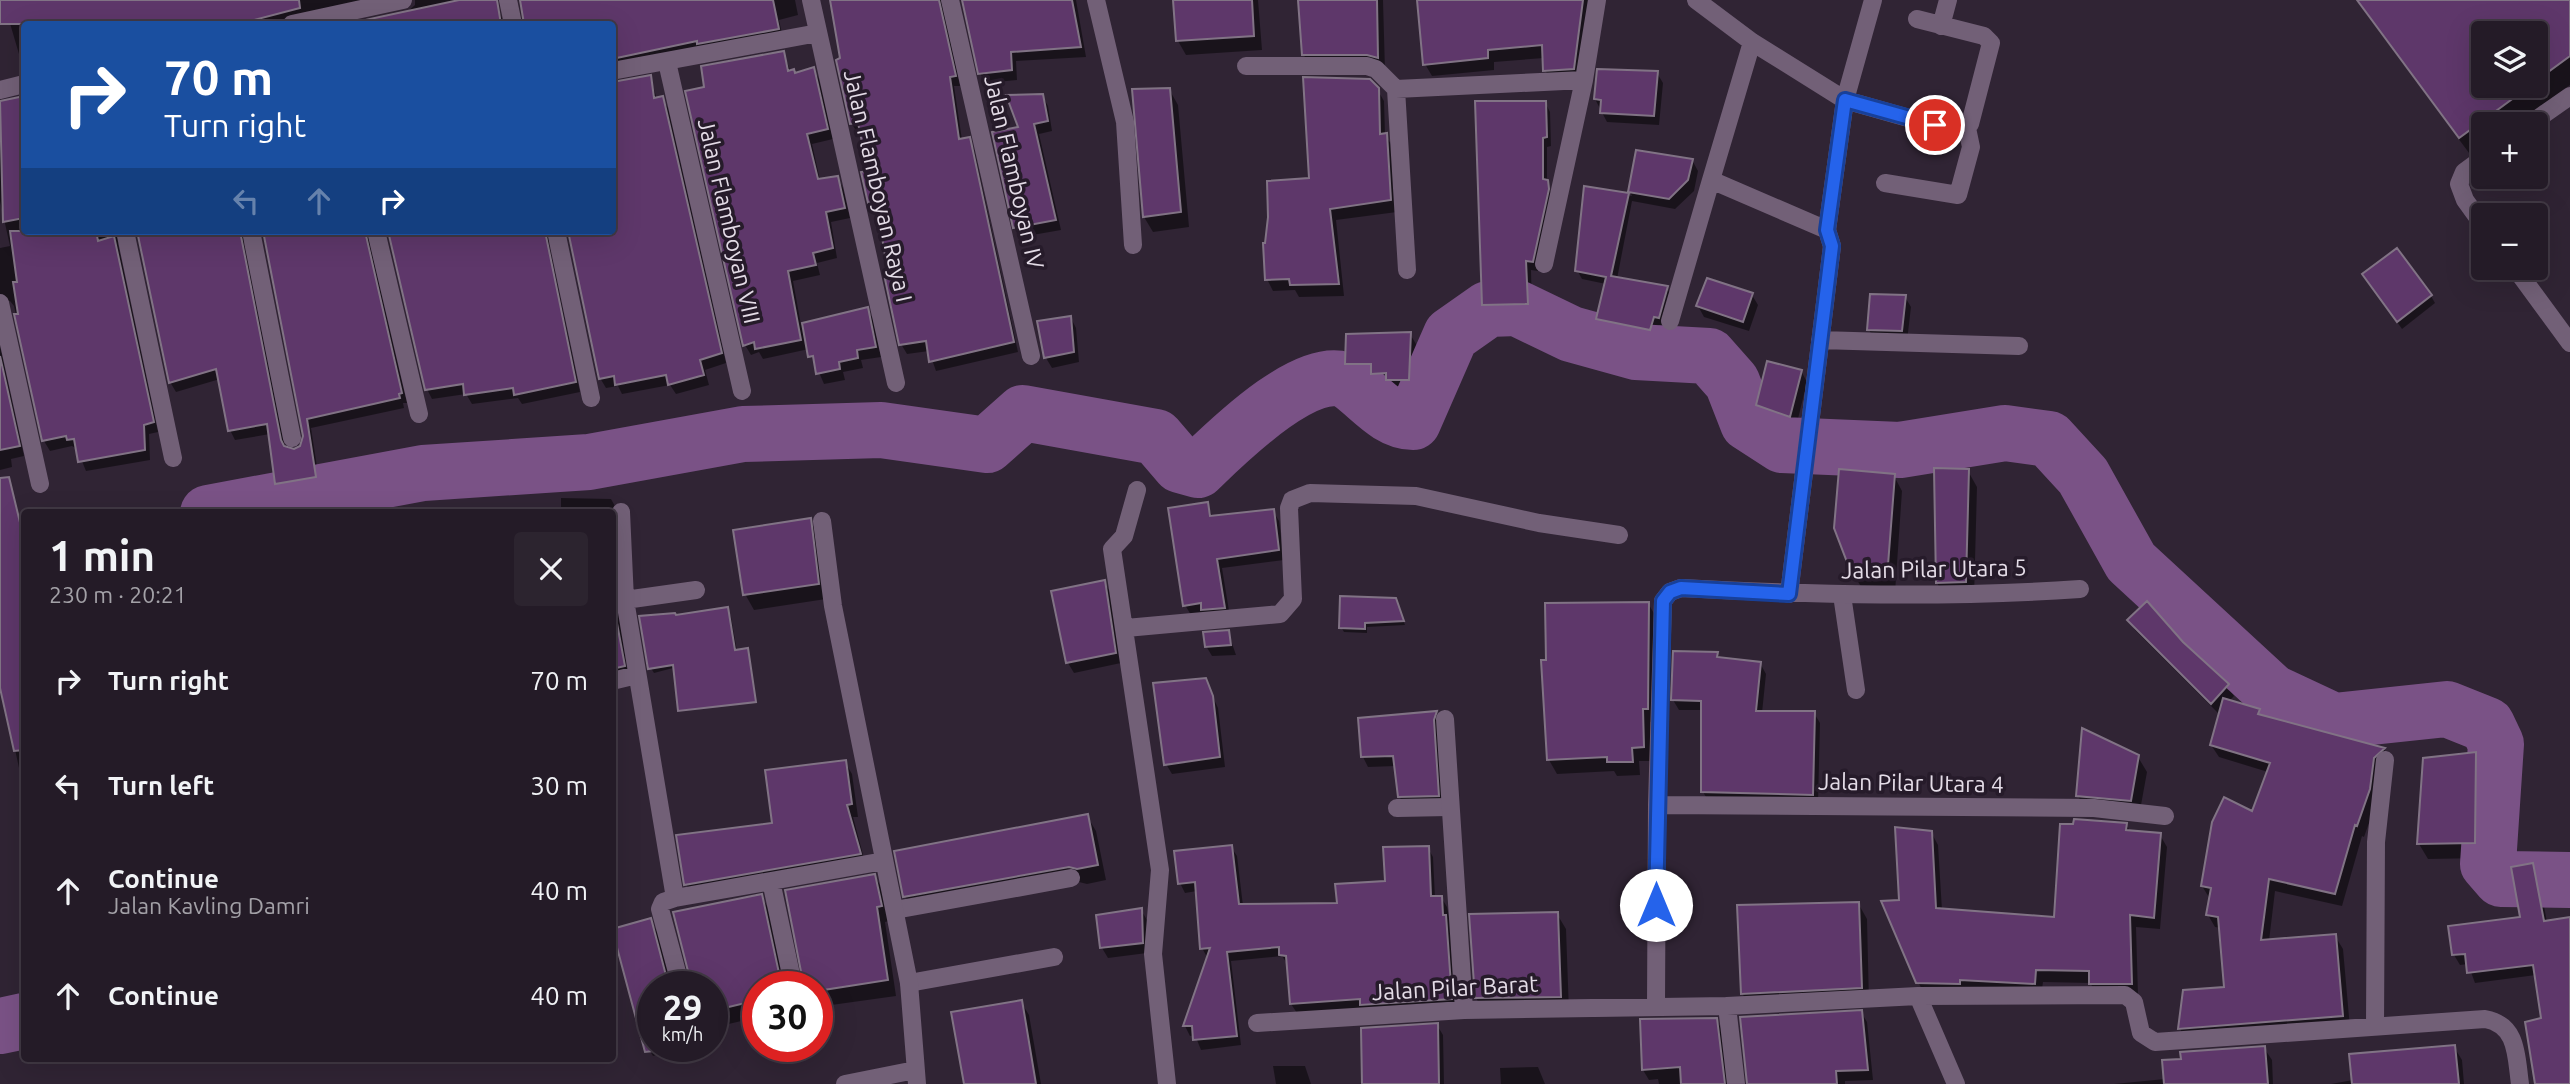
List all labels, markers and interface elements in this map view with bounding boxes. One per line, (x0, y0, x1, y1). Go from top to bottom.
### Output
map controls (2471, 21, 2548, 280)
button: layers (2471, 21, 2548, 98)
icon: right (49, 49, 140, 140)
text: 70 m (164, 49, 273, 104)
street label: Jalan Flamboyan Raya I (840, 67, 917, 304)
street label: Jalan Flamboyan IV (980, 73, 1049, 272)
pin (1905, 95, 1965, 155)
icon: arrive (1916, 106, 1954, 144)
text: Turn right (164, 107, 306, 143)
button: + (2471, 112, 2548, 189)
street label: Jalan Flamboyan VIII (694, 116, 765, 326)
icon: left (227, 182, 265, 220)
icon: ahead (300, 182, 338, 220)
icon: right (373, 182, 411, 220)
button: − (2471, 203, 2548, 280)
text: 1 min (49, 532, 155, 579)
button: close (514, 532, 588, 606)
street label: Jalan Pilar Utara 5 (1841, 554, 2027, 583)
text: 230 m · 20:21 (49, 582, 187, 607)
icon: right (49, 662, 87, 700)
text: Turn right (108, 666, 229, 695)
text: 70 m (530, 666, 588, 695)
icon: left (49, 767, 87, 805)
street label: Jalan Pilar Utara 4 (1818, 768, 2004, 797)
text: Turn left (108, 771, 214, 800)
text: 30 m (530, 771, 588, 800)
text: Continue (108, 864, 219, 893)
position arrow (1619, 868, 1693, 942)
icon: ahead (49, 872, 87, 910)
text: 40 m (530, 876, 588, 905)
text: Jalan Kavling Damri (108, 893, 310, 918)
speed limit sign: 30 (742, 971, 833, 1062)
street label: Jalan Pilar Barat (1371, 971, 1539, 1004)
icon: ahead (49, 977, 87, 1015)
text: Continue (108, 981, 219, 1010)
text: 40 m (530, 981, 588, 1010)
text: 29 (663, 987, 702, 1027)
text: km/h (662, 1024, 703, 1044)

